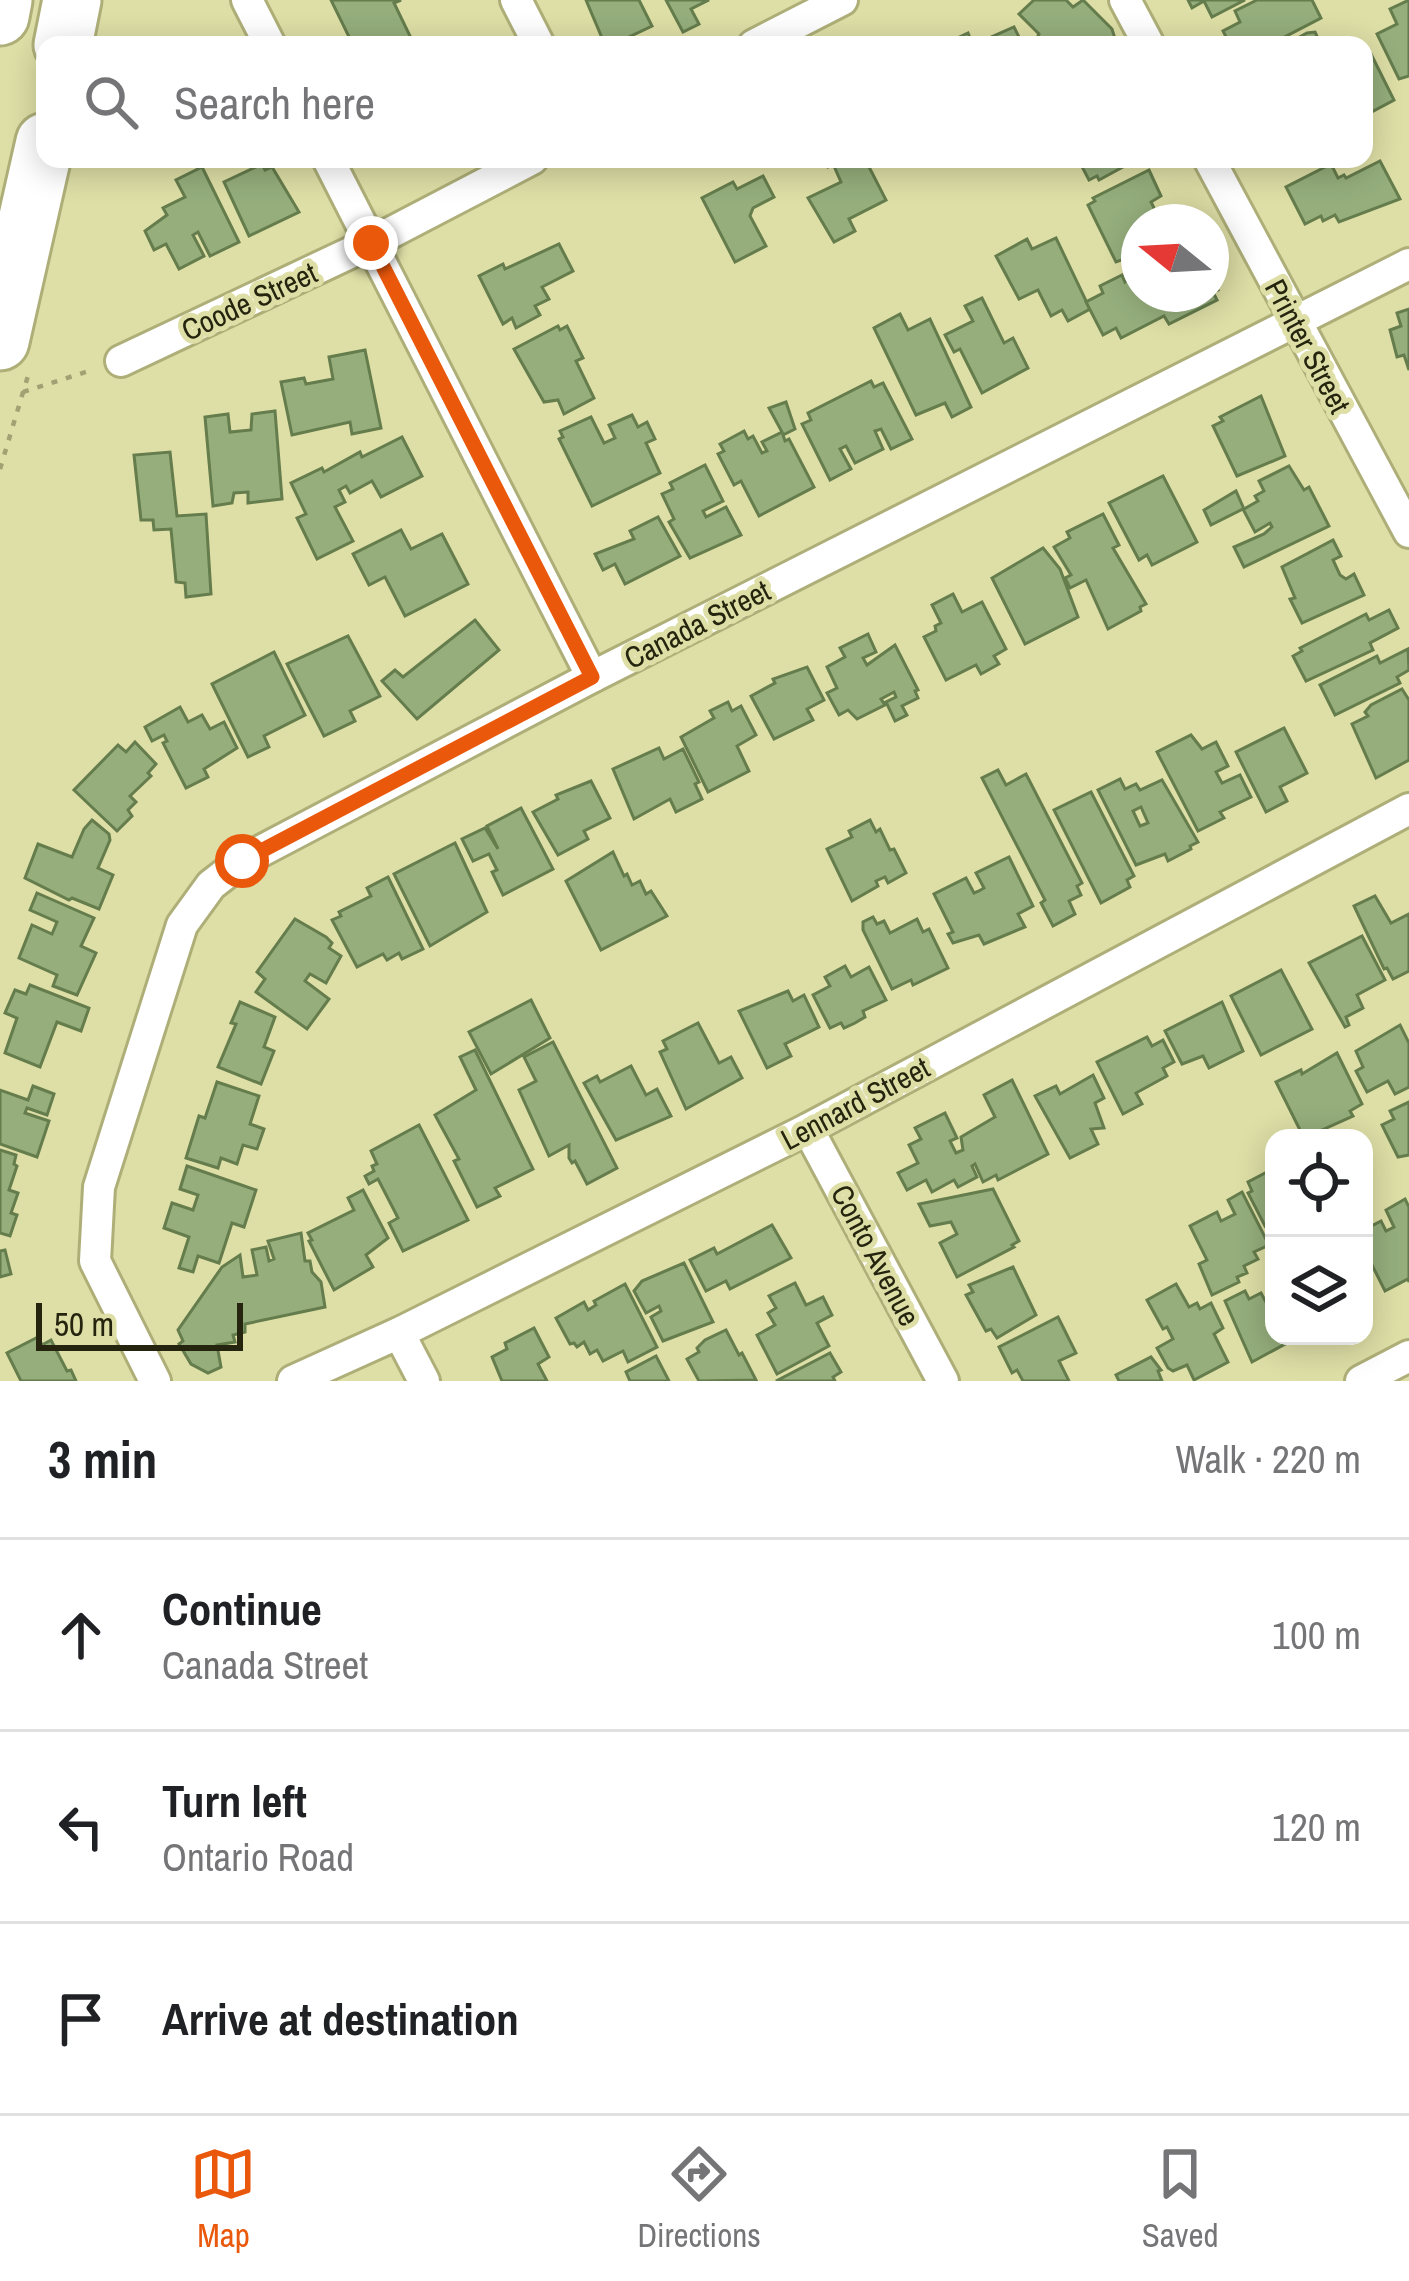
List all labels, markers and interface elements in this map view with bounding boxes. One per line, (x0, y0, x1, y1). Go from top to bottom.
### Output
search box (36, 36, 1373, 168)
icon: search (78, 69, 144, 135)
text: Search here (174, 72, 375, 133)
north arrow (1121, 204, 1229, 312)
route end (344, 216, 398, 270)
street label: Coode Street (175, 252, 323, 350)
street label: Printer Street (1256, 272, 1360, 420)
street label: Canada Street (617, 570, 777, 678)
route start (215, 834, 269, 888)
street label: Lennard Street (774, 1047, 936, 1159)
map controls (1265, 1129, 1373, 1345)
button: locate (1265, 1129, 1373, 1237)
street label: Conto Avenue (822, 1178, 930, 1332)
button: layers (1265, 1237, 1373, 1345)
scale bar (36, 1297, 243, 1350)
text: 50 m (54, 1302, 114, 1346)
text: 3 min (48, 1425, 157, 1494)
text: Walk · 220 m (1176, 1433, 1361, 1485)
text: Continue (162, 1578, 322, 1639)
icon: ahead (48, 1602, 114, 1668)
text: 100 m (1272, 1609, 1361, 1661)
text: Canada Street (162, 1639, 368, 1691)
text: Turn left (162, 1770, 307, 1831)
icon: left (48, 1794, 114, 1860)
text: 120 m (1272, 1801, 1361, 1853)
text: Ontario Road (162, 1831, 354, 1883)
icon: arrive (48, 1986, 114, 2052)
text: Arrive at destination (162, 1988, 519, 2049)
tab: Map (190, 2141, 256, 2257)
tab: Directions (637, 2141, 761, 2257)
tab: Saved (1142, 2141, 1218, 2257)

